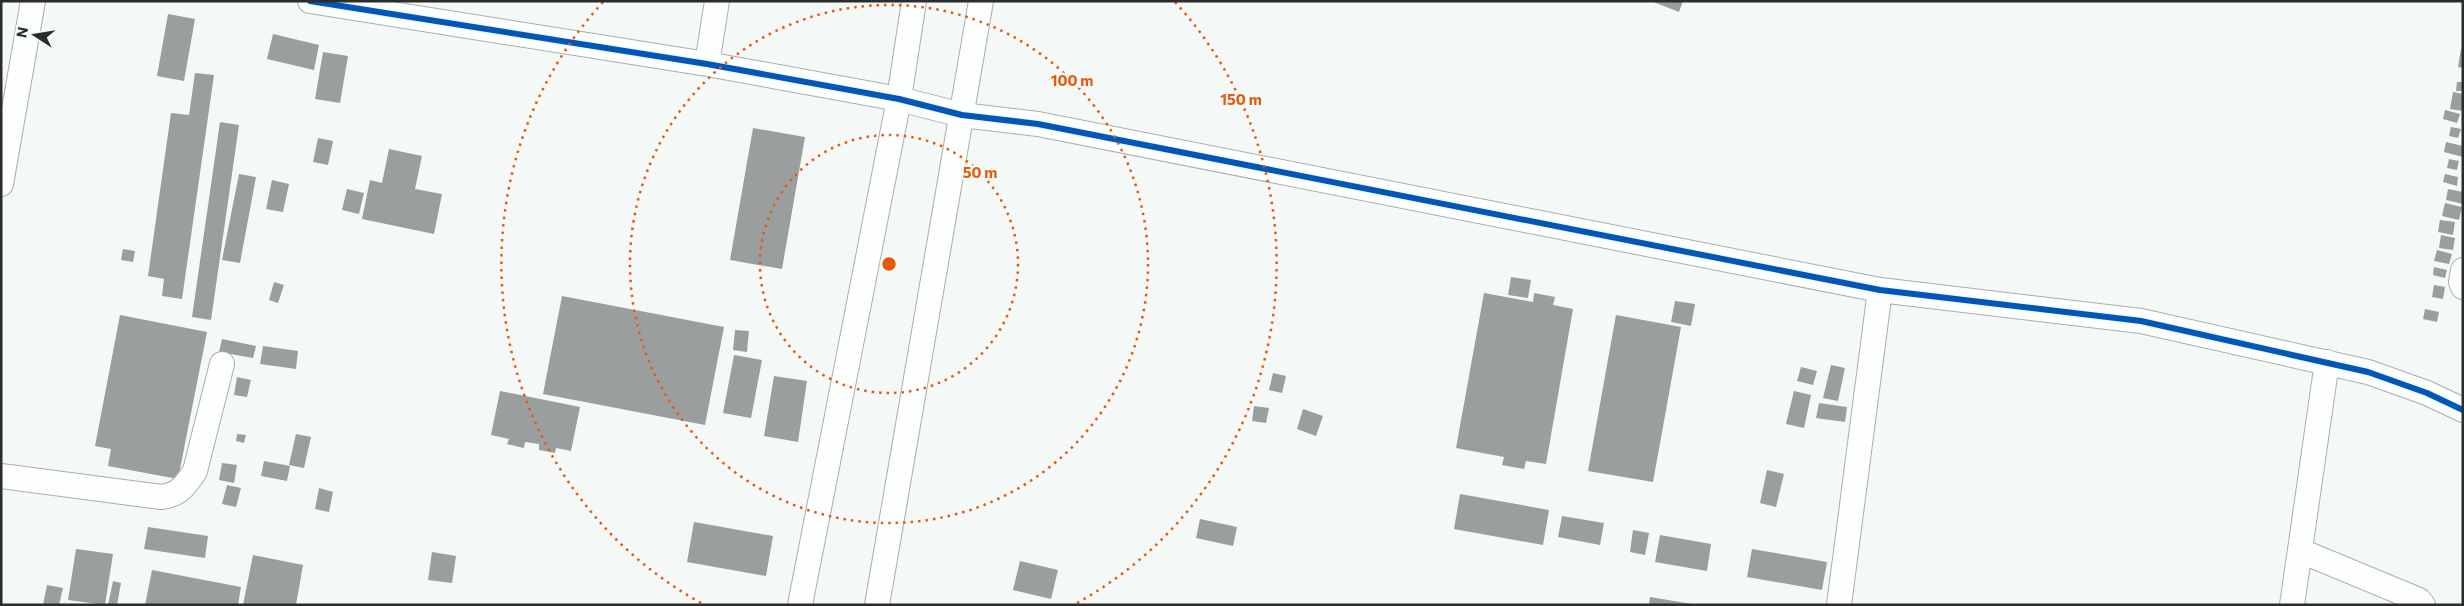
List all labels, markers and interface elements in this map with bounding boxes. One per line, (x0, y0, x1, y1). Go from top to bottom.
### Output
north arrow (10, 10, 60, 60)
text: N (12, 25, 31, 39)
text: 100 m (1051, 71, 1093, 89)
text: 150 m (1220, 90, 1262, 108)
text: 50 m (963, 163, 997, 181)
centre of rings (880, 255, 898, 273)

